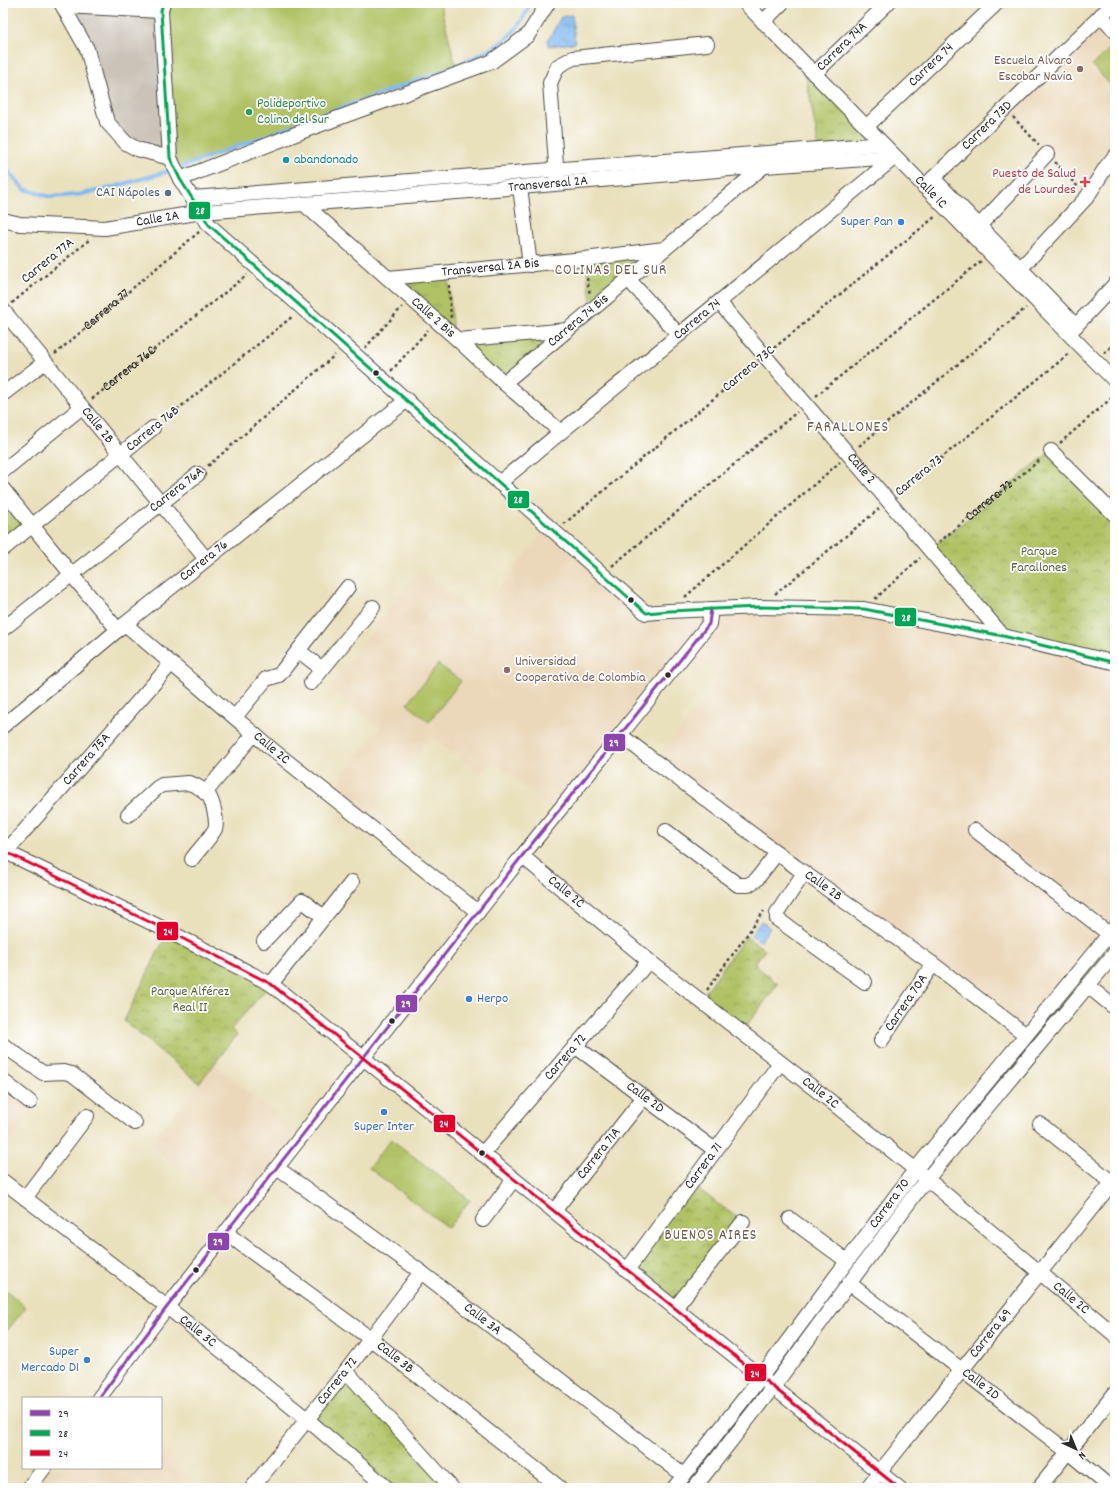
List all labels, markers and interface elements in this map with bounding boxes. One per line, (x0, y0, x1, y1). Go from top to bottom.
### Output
street label: Carrera 74A (812, 17, 872, 76)
street label: Carrera 74 (904, 39, 959, 92)
place label: Escuela Alvaro Escobar Navia (994, 51, 1072, 87)
marker: Escuela Alvaro Escobar Navia (1075, 64, 1085, 74)
place label: Polideportivo Colina del Sur (257, 94, 330, 130)
street label: Carrera 73D (957, 96, 1017, 155)
marker: Polideportivo Colina del Sur (244, 107, 254, 117)
place label: abandonado (294, 150, 358, 170)
marker: abandonado (281, 155, 291, 165)
place label: Puesto de Salud de Lourdes (992, 164, 1076, 200)
street label: Transversal 2A (507, 171, 589, 198)
street label: Calle 1C (909, 171, 951, 214)
marker: Puesto de Salud de Lourdes (1079, 176, 1091, 188)
place label: CAI Nápoles (96, 183, 160, 203)
marker: CAI Nápoles (163, 188, 173, 198)
line badge: 28 (188, 201, 211, 220)
text: 28 (195, 204, 205, 220)
street label: Calle 2A (135, 206, 181, 233)
place label: Super Pan (840, 212, 893, 232)
marker: Super Pan (896, 217, 906, 227)
street label: Carrera 77A (17, 233, 79, 289)
street label: Transversal 2A Bis (441, 253, 540, 283)
district label: COLINAS DEL SUR (555, 260, 667, 282)
street label: Carrera 77 (79, 284, 135, 336)
street label: Carrera 74 Bis (543, 289, 614, 352)
street label: Calle 2 Bis (406, 292, 460, 343)
street label: Carrera 74 (669, 294, 725, 345)
street label: Carrera 76C (98, 341, 161, 397)
street label: Carrera 73C (718, 341, 780, 397)
unlabelled marker (371, 368, 381, 378)
street label: Carrera 76B (122, 401, 184, 457)
street label: Calle 2B (76, 403, 119, 448)
district label: FARALLONES (807, 417, 889, 439)
street label: Calle 2 (842, 449, 880, 489)
street label: Carrera 73 (891, 450, 947, 502)
street label: Carrera 76A (145, 462, 209, 518)
street label: Carrera 72 (961, 475, 1018, 527)
line badge: 28 (507, 490, 530, 509)
text: 28 (513, 493, 523, 509)
street label: Carrera 76 (175, 535, 233, 587)
park label: Parque Farallones (1011, 542, 1067, 578)
unlabelled marker (626, 595, 636, 605)
line badge: 28 (894, 607, 917, 627)
text: 28 (901, 611, 911, 627)
place label: Universidad Cooperativa de Colombia (515, 652, 646, 688)
marker: Universidad Cooperativa de Colombia (502, 665, 512, 675)
unlabelled marker (663, 670, 673, 680)
street label: Calle 2C (248, 727, 294, 770)
street label: Carrera 75A (58, 729, 116, 790)
line badge: 29 (603, 733, 626, 752)
text: 29 (609, 736, 619, 752)
street label: Calle 2B (800, 866, 846, 907)
street label: Calle 2C (543, 871, 589, 914)
line badge: 24 (156, 921, 179, 941)
text: 24 (163, 925, 173, 941)
street label: Carrera 70A (880, 970, 934, 1036)
park label: Parque Alférez Real II (151, 982, 230, 1018)
place label: Herpo (477, 989, 508, 1009)
line badge: 29 (395, 994, 418, 1013)
marker: Herpo (464, 994, 474, 1004)
text: 29 (401, 997, 411, 1013)
unlabelled marker (387, 1016, 397, 1026)
street label: Carrera 72 (540, 1029, 592, 1085)
street label: Calle 2C (797, 1072, 843, 1114)
street label: Calle 2D (622, 1077, 668, 1119)
marker: Super Inter (379, 1107, 389, 1117)
line badge: 24 (433, 1114, 456, 1133)
place label: Super Inter (354, 1117, 415, 1137)
text: 24 (439, 1117, 449, 1133)
street label: Carrera 71A (572, 1123, 626, 1184)
street label: Carrera 71 (680, 1139, 728, 1194)
unlabelled marker (477, 1148, 487, 1158)
street label: Carrera 70 (865, 1174, 915, 1233)
district label: BUENOS AIRES (665, 1225, 757, 1247)
line badge: 29 (207, 1232, 230, 1251)
text: 29 (213, 1235, 223, 1251)
unlabelled marker (191, 1265, 201, 1275)
street label: Calle 2C (1048, 1277, 1094, 1320)
street label: Calle 3A (459, 1298, 506, 1341)
street label: Carrera 69 (965, 1305, 1017, 1363)
street label: Calle 3C (175, 1310, 221, 1353)
street label: Calle 3B (372, 1337, 418, 1379)
place label: Super Mercado D1 (21, 1342, 80, 1378)
street label: Carrera 72 (312, 1353, 363, 1410)
marker: Super Mercado D1 (82, 1355, 92, 1365)
line badge: 24 (744, 1363, 767, 1382)
street label: Calle 2D (957, 1363, 1004, 1405)
text: 24 (750, 1367, 760, 1383)
legend (22, 1397, 162, 1469)
text: 29 (58, 1406, 69, 1423)
text: 28 (58, 1426, 68, 1443)
north arrow (1056, 1429, 1096, 1469)
text: 24 (58, 1446, 68, 1463)
text: N (1074, 1447, 1089, 1463)

